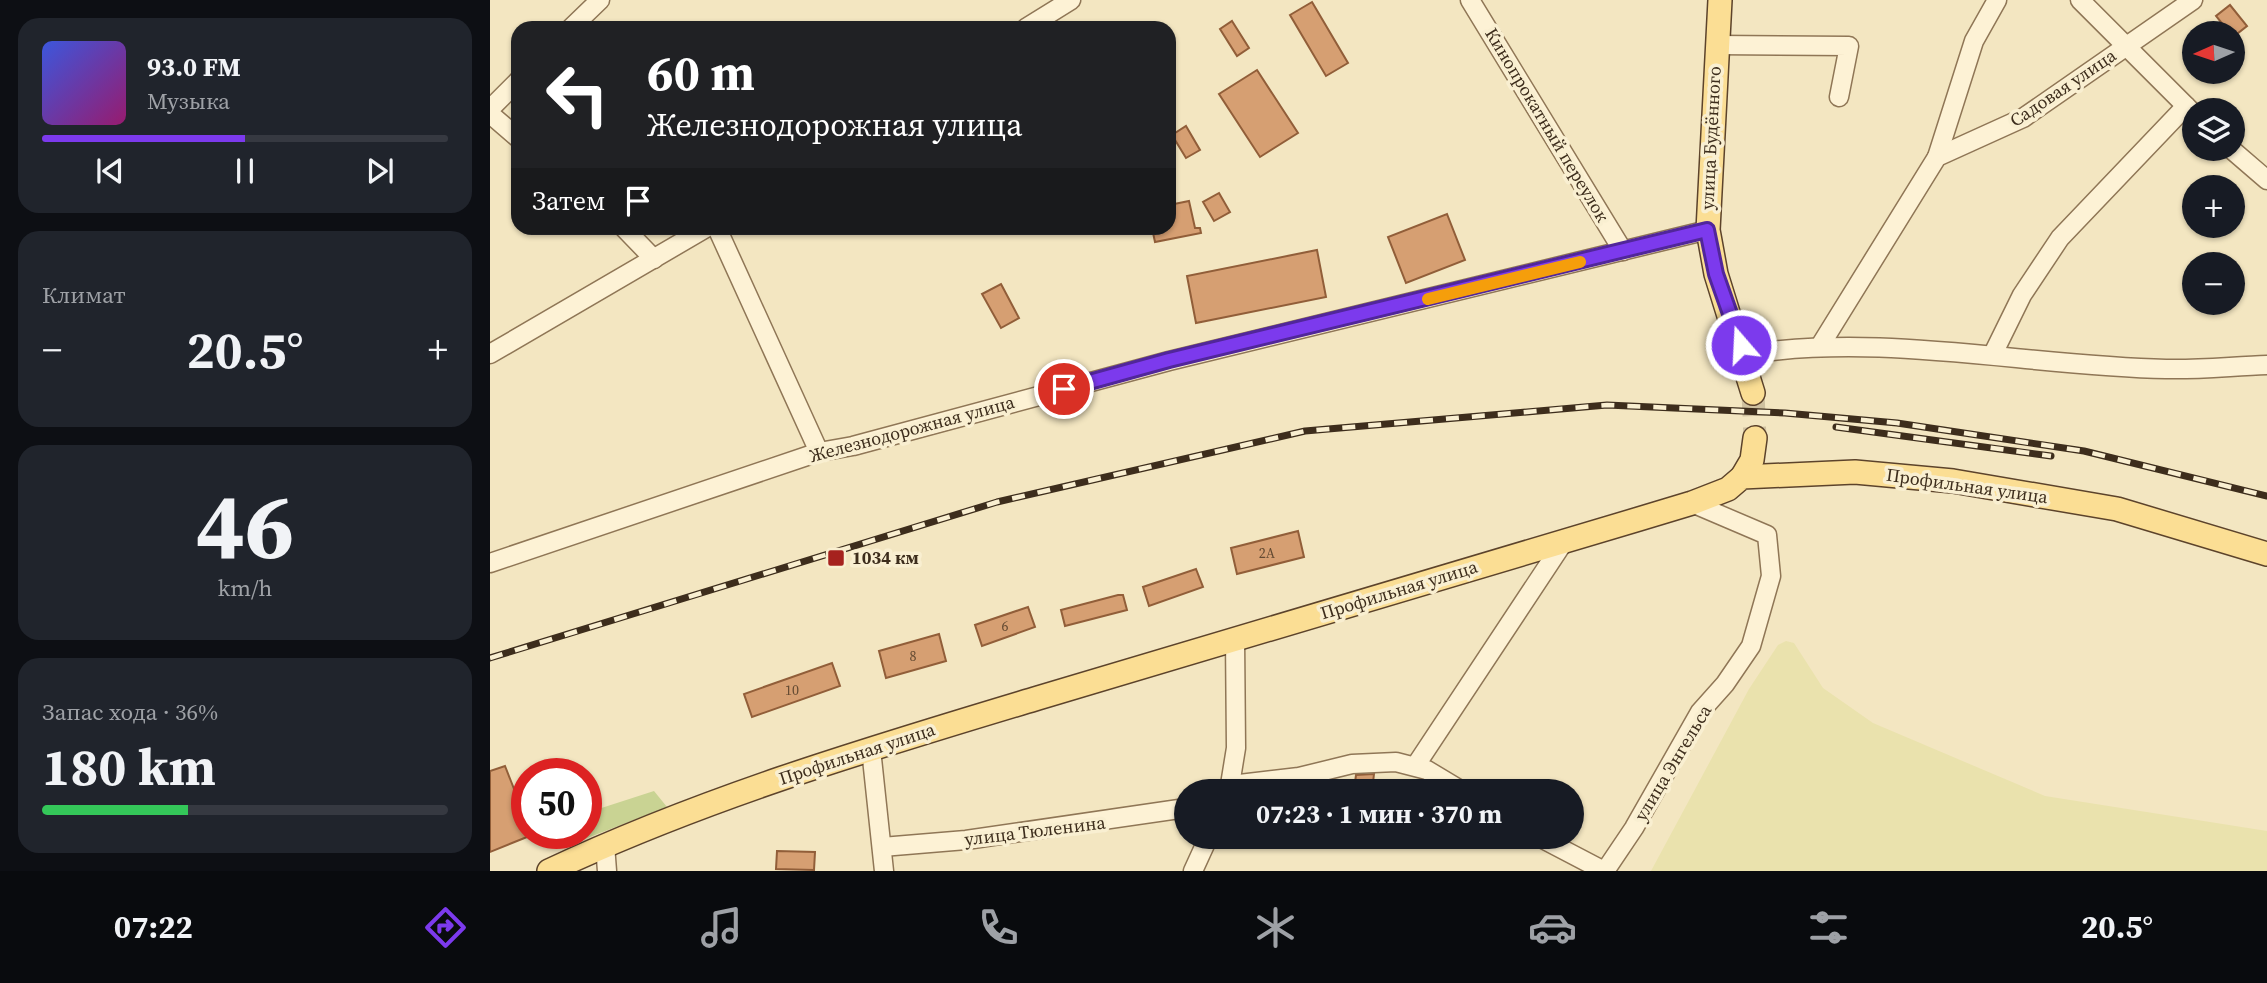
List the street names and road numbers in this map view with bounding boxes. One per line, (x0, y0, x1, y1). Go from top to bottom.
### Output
street label: Кинопрокатный переулок (1479, 23, 1615, 227)
street label: Садовая улица (2005, 42, 2122, 132)
street label: улица Будённого (1694, 65, 1727, 210)
street label: Железнодорожная улица (807, 389, 1018, 468)
street label: Профильная улица (1885, 462, 2050, 509)
street label: Профильная улица (1317, 554, 1481, 625)
street label: улица Энгельса (1628, 699, 1718, 826)
street label: Профильная улица (776, 716, 939, 791)
street label: улица Тюленина (963, 809, 1108, 852)

